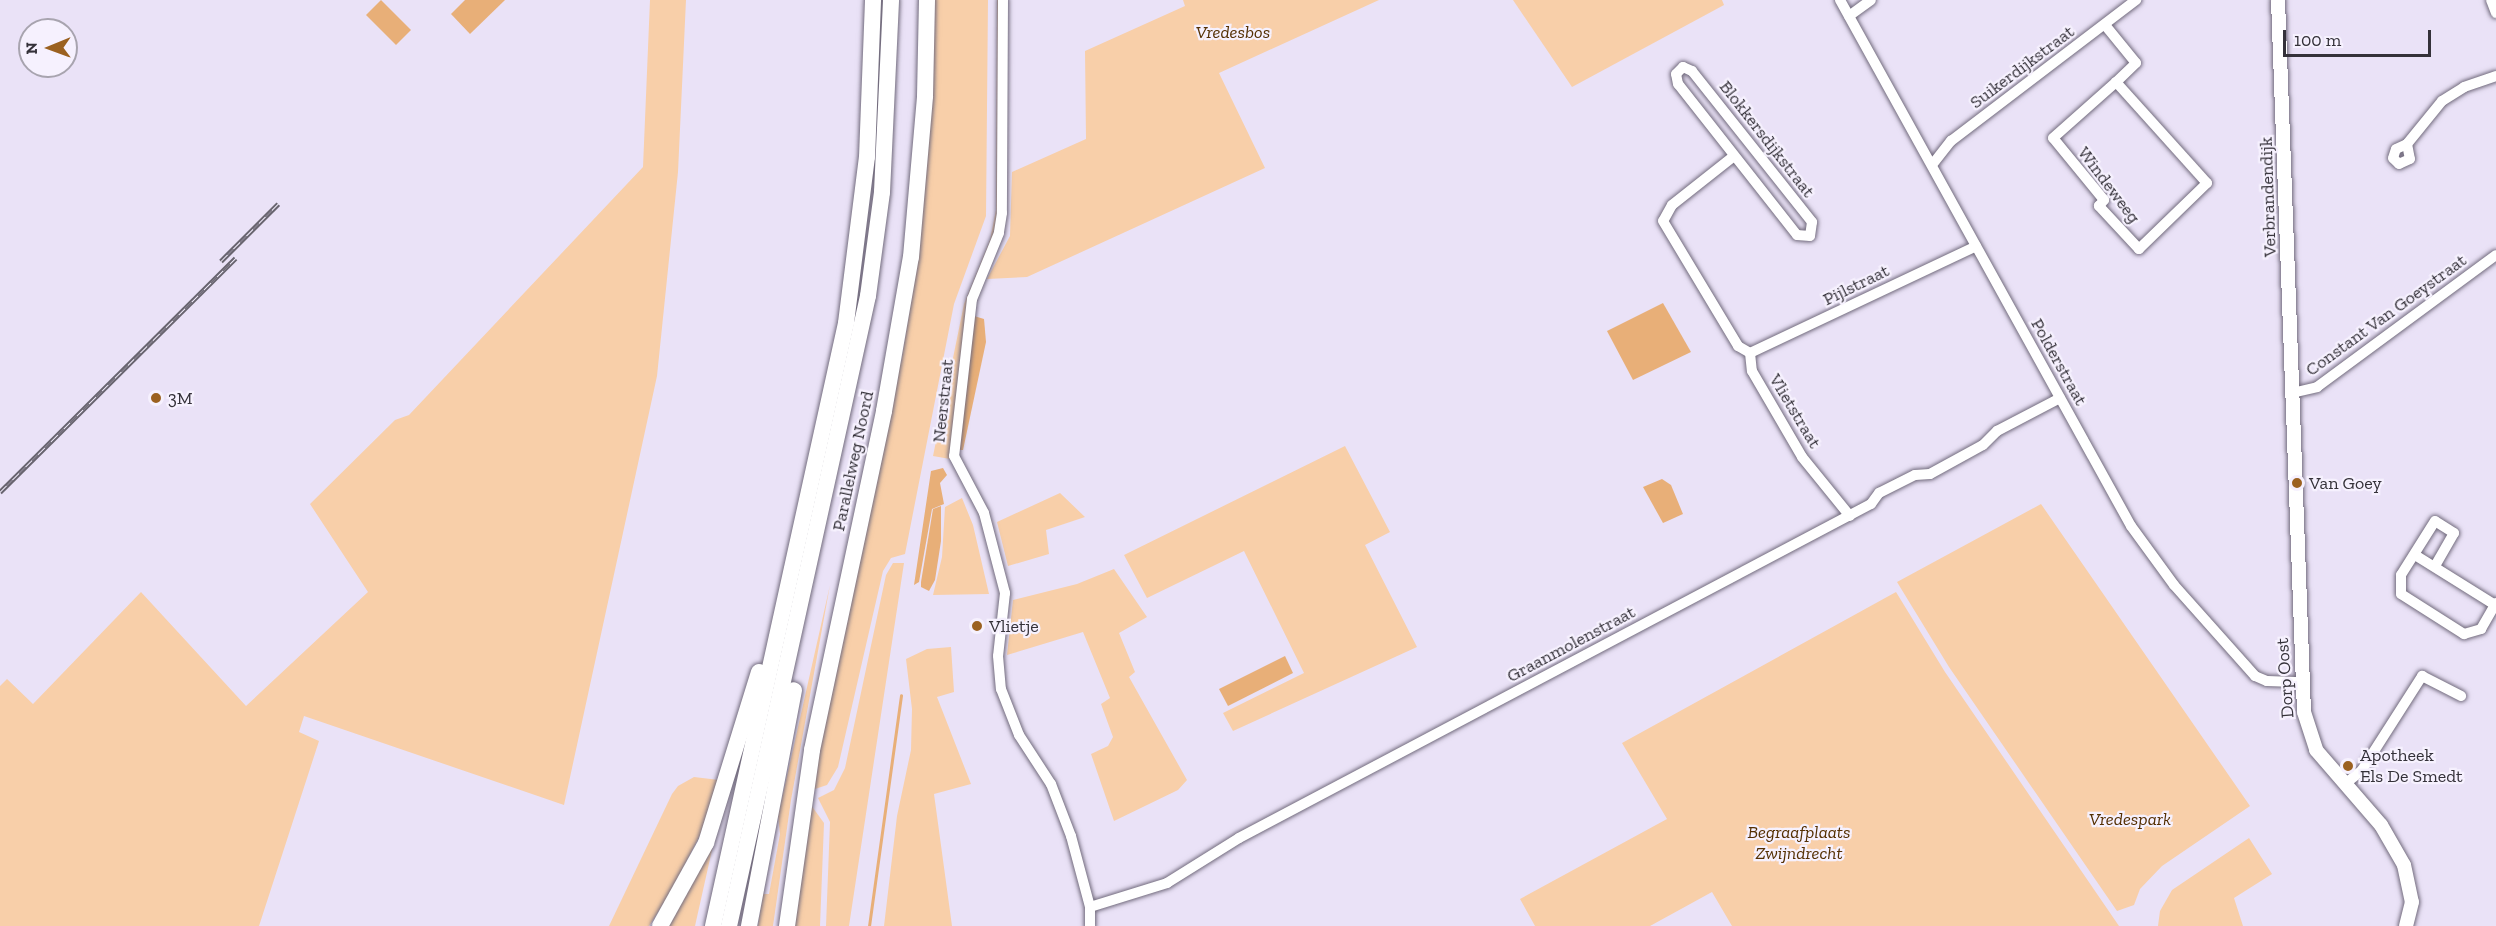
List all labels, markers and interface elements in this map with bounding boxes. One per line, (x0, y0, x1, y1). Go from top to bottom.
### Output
north arrow (18, 18, 78, 78)
scale bar (2286, 18, 2434, 56)
park label: Vredesbos (1196, 21, 1270, 43)
street label: Suikerdijkstraat (1966, 21, 2078, 113)
text: 100 m (2294, 29, 2341, 51)
text: N (22, 42, 41, 55)
street label: Blokkersdijkstraat (1715, 76, 1819, 202)
street label: Verbrandendijk (2255, 137, 2281, 257)
street label: Windeweeg (2073, 142, 2145, 228)
street label: Constant Van Goeystraat (2301, 249, 2471, 381)
street label: Pijlstraat (1819, 260, 1893, 310)
street label: Polderstraat (2026, 315, 2092, 409)
street label: Neerstraat (928, 358, 958, 444)
street label: Vlietstraat (1764, 370, 1826, 452)
place label: 3M (168, 387, 193, 409)
street label: Parallelweg Noord (828, 389, 878, 533)
marker: 3M (149, 391, 163, 405)
place label: Van Goey (2309, 472, 2382, 494)
marker: Van Goey (2290, 476, 2304, 490)
street label: Graanmolenstraat (1503, 601, 1639, 687)
place label: Vlietje (989, 615, 1039, 637)
marker: Vlietje (970, 619, 984, 633)
street label: Dorp Oost (2271, 637, 2299, 719)
place label: Apotheek Els De Smedt (2360, 745, 2463, 788)
marker: Apotheek Els De Smedt (2341, 759, 2355, 773)
park label: Vredespark (2089, 808, 2171, 830)
park label: Begraafplaats Zwijndrecht (1747, 822, 1851, 864)

